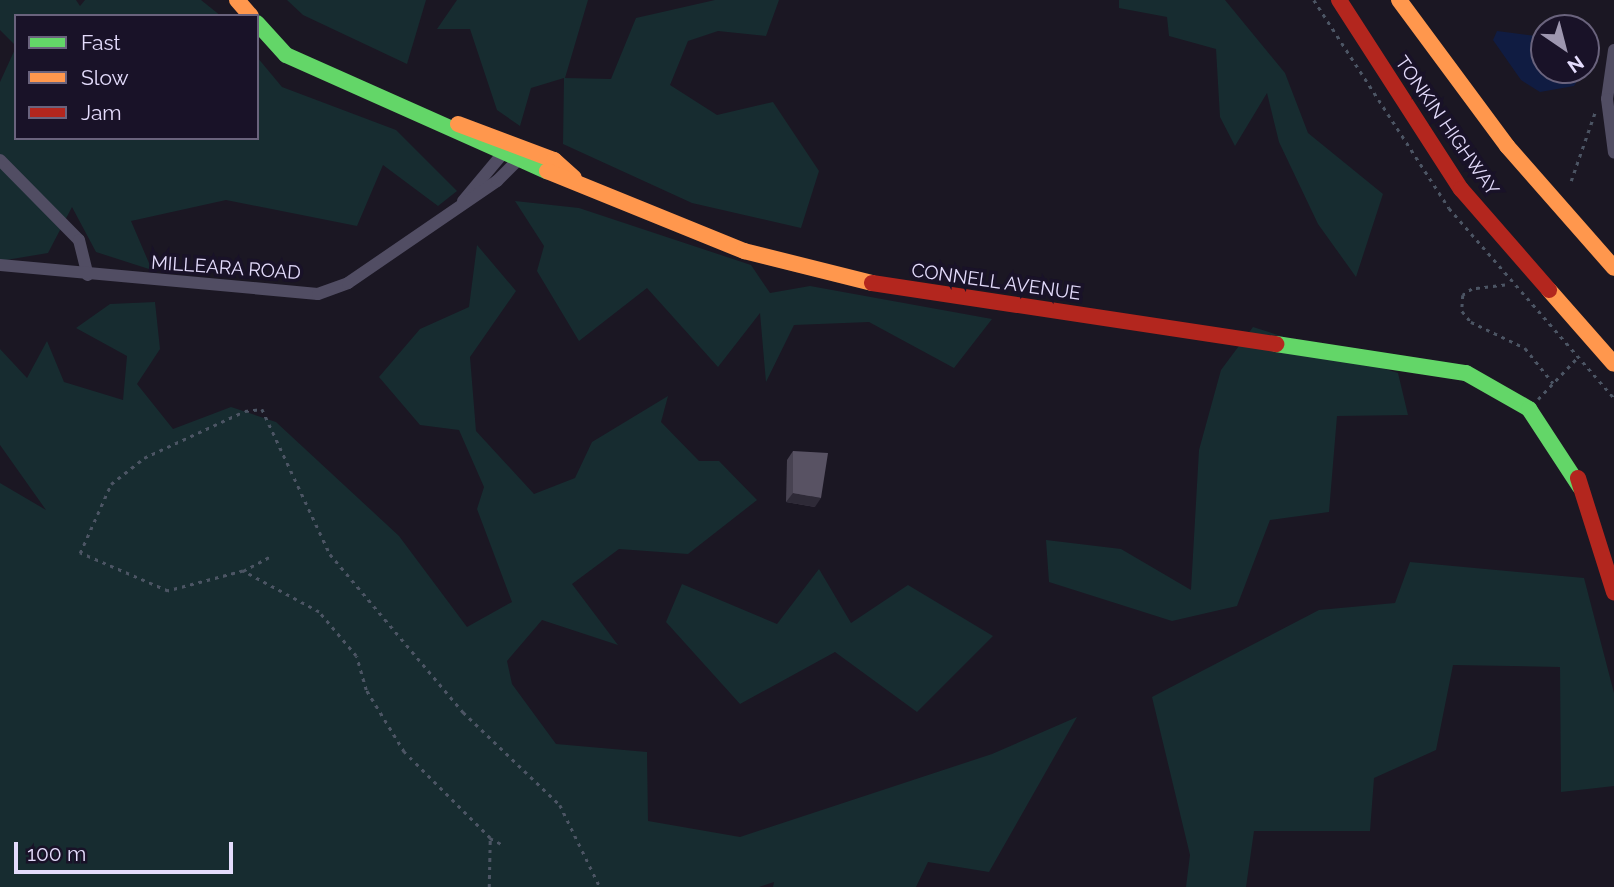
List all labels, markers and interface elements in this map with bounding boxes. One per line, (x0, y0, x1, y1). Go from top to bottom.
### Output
legend (14, 14, 259, 140)
north arrow (1530, 14, 1600, 84)
text: Fast (81, 30, 121, 55)
text: N (1564, 51, 1588, 78)
street label: TONKIN HIGHWAY (1390, 52, 1504, 200)
text: Slow (81, 65, 129, 90)
text: Jam (81, 100, 122, 125)
street label: MILLEARA ROAD (150, 251, 302, 285)
street label: CONNELL AVENUE (909, 259, 1083, 305)
scale bar (18, 828, 236, 872)
text: 100 m (27, 841, 86, 866)

